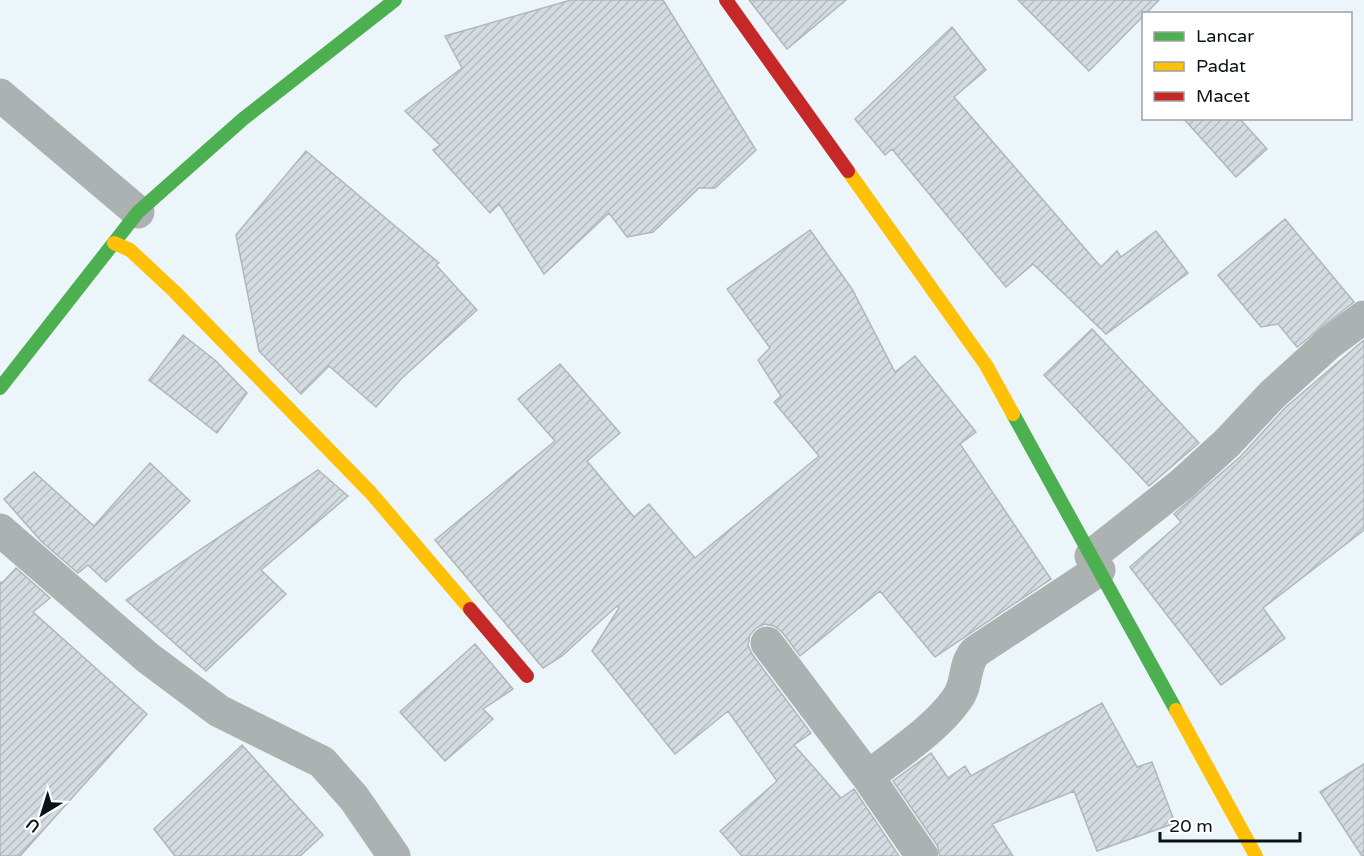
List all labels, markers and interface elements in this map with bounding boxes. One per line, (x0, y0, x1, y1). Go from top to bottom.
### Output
legend (1142, 12, 1352, 120)
text: Lancar (1196, 25, 1254, 47)
text: Padat (1196, 55, 1246, 77)
text: Macet (1196, 85, 1250, 107)
north arrow (12, 784, 72, 844)
scale bar (1160, 805, 1300, 843)
text: U (22, 813, 44, 837)
text: 20 m (1169, 815, 1213, 837)

